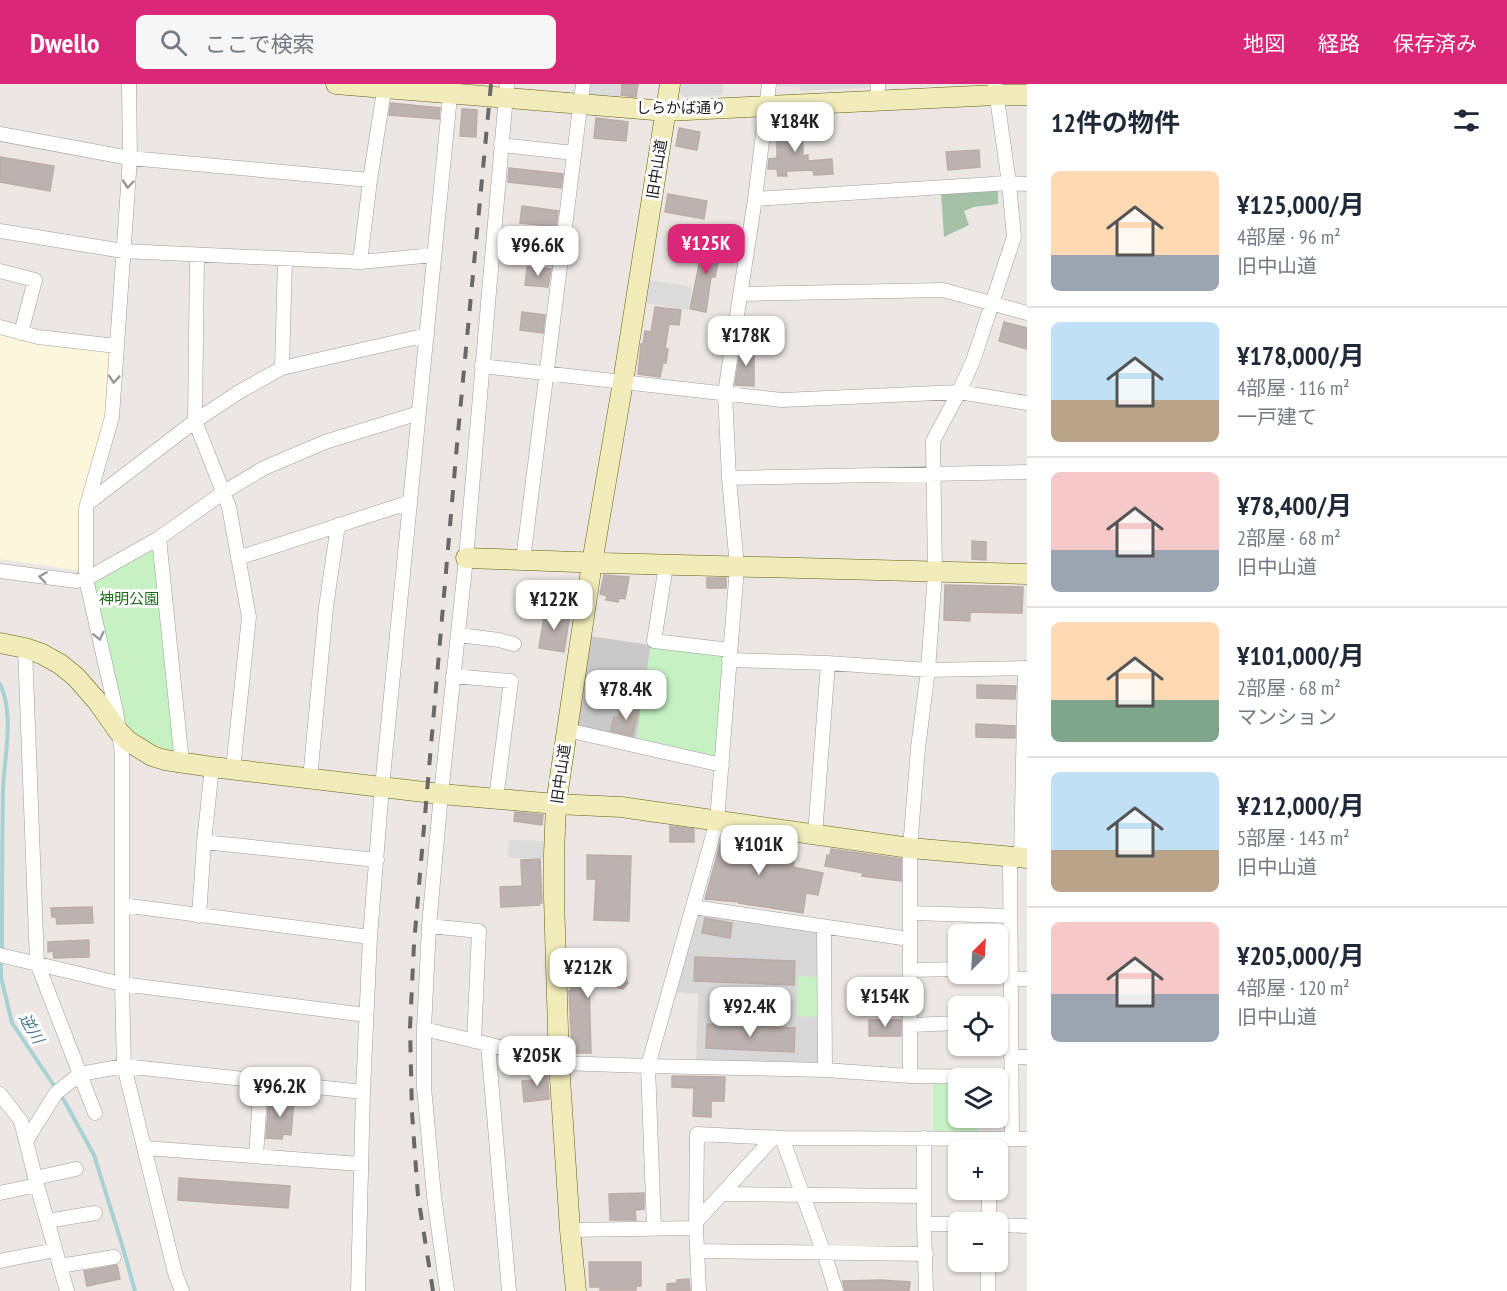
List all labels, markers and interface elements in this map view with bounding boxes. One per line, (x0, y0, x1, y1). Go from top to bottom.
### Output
search box (136, 15, 556, 69)
text: Dwello (30, 24, 100, 61)
icon: search (157, 26, 190, 59)
text: ここで検索 (205, 30, 315, 58)
text: 地図 (1243, 30, 1285, 57)
text: 経路 (1318, 30, 1360, 57)
text: 保存済み (1393, 30, 1477, 57)
street label: しらかば通り (636, 98, 726, 117)
pin: ¥184K (753, 102, 837, 153)
icon: filters (1450, 104, 1483, 137)
text: 12件の物件 (1051, 106, 1180, 139)
text: ¥184K (771, 108, 819, 134)
street label: 旧中山道 (642, 138, 671, 200)
one-way arrow (122, 180, 135, 189)
text: ¥125,000/月 (1237, 188, 1365, 221)
icon: home (1099, 195, 1171, 267)
pin: ¥125K (664, 224, 748, 275)
text: 4部屋 · 96 m² (1237, 224, 1341, 250)
pin: ¥96.6K (489, 226, 587, 277)
text: ¥125K (682, 230, 730, 256)
text: ¥96.6K (512, 232, 564, 258)
text: 旧中山道 (1237, 253, 1317, 279)
pin: ¥178K (704, 316, 788, 367)
text: ¥178K (722, 322, 770, 348)
text: ¥178,000/月 (1237, 339, 1365, 372)
icon: home (1099, 346, 1171, 418)
one-way arrow (108, 374, 121, 383)
text: 4部屋 · 116 m² (1237, 375, 1350, 401)
text: 一戸建て (1237, 404, 1317, 430)
text: ¥78,400/月 (1237, 489, 1352, 522)
icon: home (1099, 496, 1171, 568)
text: 2部屋 · 68 m² (1237, 525, 1341, 551)
text: 旧中山道 (1237, 554, 1317, 580)
one-way arrow (38, 571, 48, 583)
pin: ¥122K (512, 580, 596, 631)
text: ¥122K (530, 586, 578, 612)
park label: 神明公園 (99, 589, 159, 608)
one-way arrow (92, 631, 105, 641)
text: ¥101,000/月 (1237, 639, 1365, 672)
icon: home (1099, 646, 1171, 718)
pin: ¥78.4K (577, 670, 675, 721)
text: 2部屋 · 68 m² (1237, 675, 1341, 701)
text: ¥78.4K (600, 676, 652, 702)
text: マンション (1237, 704, 1337, 730)
street label: 旧中山道 (547, 743, 574, 805)
text: ¥212,000/月 (1237, 789, 1365, 822)
icon: home (1099, 796, 1171, 868)
pin: ¥101K (717, 825, 801, 876)
text: 5部屋 · 143 m² (1237, 825, 1350, 851)
text: ¥101K (735, 831, 783, 857)
text: 旧中山道 (1237, 854, 1317, 880)
north arrow (948, 924, 1008, 984)
map controls (948, 924, 1008, 1272)
text: ¥205,000/月 (1237, 939, 1365, 972)
icon: home (1099, 946, 1171, 1018)
pin: ¥212K (546, 948, 630, 999)
text: ¥212K (564, 954, 612, 980)
text: 4部屋 · 120 m² (1237, 975, 1350, 1001)
pin: ¥154K (843, 977, 927, 1028)
text: ¥154K (861, 983, 909, 1009)
pin: ¥92.4K (701, 987, 799, 1038)
text: ¥92.4K (724, 993, 776, 1019)
button: locate (948, 996, 1008, 1056)
text: 旧中山道 (1237, 1004, 1317, 1030)
water label: 逆川 (15, 1009, 50, 1049)
pin: ¥205K (495, 1036, 579, 1087)
text: ¥205K (513, 1042, 561, 1068)
pin: ¥96.2K (231, 1067, 329, 1118)
button: layers (948, 1068, 1008, 1128)
text: ¥96.2K (254, 1073, 306, 1099)
button: + (948, 1140, 1008, 1200)
button: − (948, 1212, 1008, 1272)

